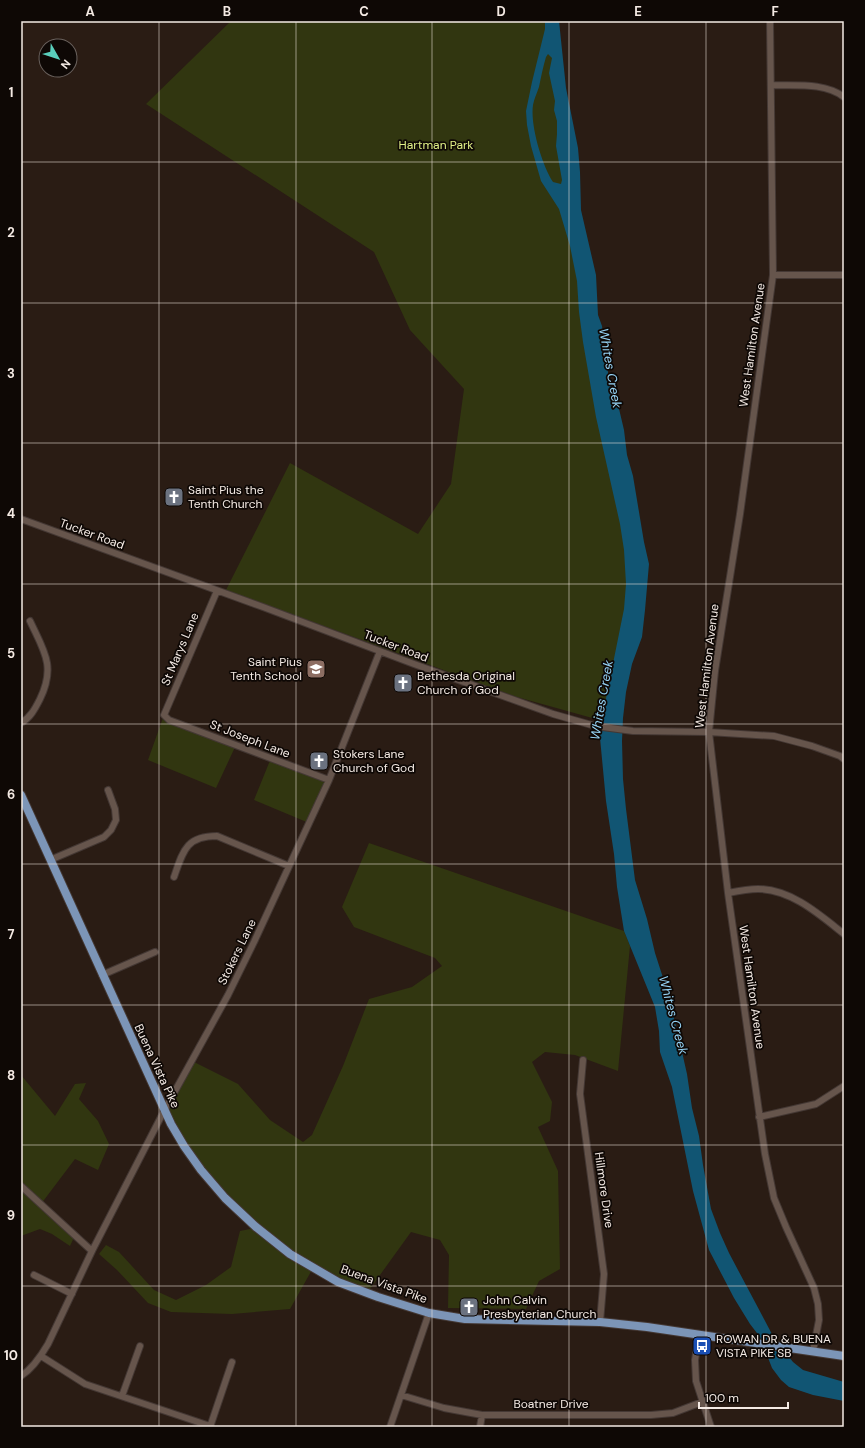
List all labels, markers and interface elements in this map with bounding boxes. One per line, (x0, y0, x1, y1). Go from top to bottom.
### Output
text: A (85, 3, 95, 20)
text: B (223, 3, 231, 20)
text: C (359, 3, 369, 20)
text: D (496, 3, 506, 20)
text: E (634, 3, 642, 20)
text: F (771, 3, 779, 20)
north arrow (38, 38, 78, 78)
text: N (58, 57, 74, 72)
text: 1 (9, 84, 13, 101)
park label: Hartman Park (399, 137, 473, 153)
text: 2 (7, 224, 15, 241)
street label: West Hamilton Avenue (735, 282, 769, 408)
water label: Whites Creek (595, 327, 626, 410)
text: 3 (7, 365, 15, 382)
place label: Saint Pius the Tenth Church (188, 482, 264, 512)
church icon: Saint Pius the Tenth Church (163, 486, 185, 508)
text: 4 (7, 505, 15, 522)
street label: Tucker Road (57, 515, 127, 553)
street label: West Hamilton Avenue (691, 603, 723, 729)
street label: St Marys Lane (157, 610, 203, 688)
street label: Tucker Road (361, 626, 431, 666)
text: 5 (7, 645, 15, 662)
place label: Saint Pius Tenth School (230, 654, 302, 684)
school or university icon: Saint Pius Tenth School (305, 658, 327, 680)
water label: Whites Creek (586, 658, 617, 742)
place label: Bethesda Original Church of God (417, 668, 515, 698)
church icon: Bethesda Original Church of God (392, 672, 414, 694)
street label: St Joseph Lane (207, 716, 293, 762)
place label: Stokers Lane Church of God (333, 746, 415, 776)
church icon: Stokers Lane Church of God (308, 750, 330, 772)
text: 6 (7, 786, 15, 803)
street label: Stokers Lane (214, 916, 260, 988)
street label: West Hamilton Avenue (735, 924, 769, 1050)
text: 7 (8, 926, 15, 943)
water label: Whites Creek (655, 974, 692, 1057)
street label: Buena Vista Pike (131, 1021, 184, 1111)
text: 8 (7, 1067, 15, 1084)
street label: Hillmore Drive (591, 1151, 617, 1229)
text: 9 (7, 1207, 15, 1224)
street label: Buena Vista Pike (339, 1261, 430, 1307)
place label: John Calvin Presbyterian Church (483, 1292, 596, 1322)
church icon: John Calvin Presbyterian Church (458, 1296, 480, 1318)
place label: ROWAN DR & BUENA VISTA PIKE SB (716, 1331, 831, 1361)
bus stop icon: ROWAN DR & BUENA VISTA PIKE SB (691, 1335, 713, 1357)
text: 10 (4, 1347, 18, 1364)
scale bar (699, 1384, 788, 1410)
text: 100 m (705, 1390, 739, 1406)
street label: Boatner Drive (513, 1396, 589, 1412)

